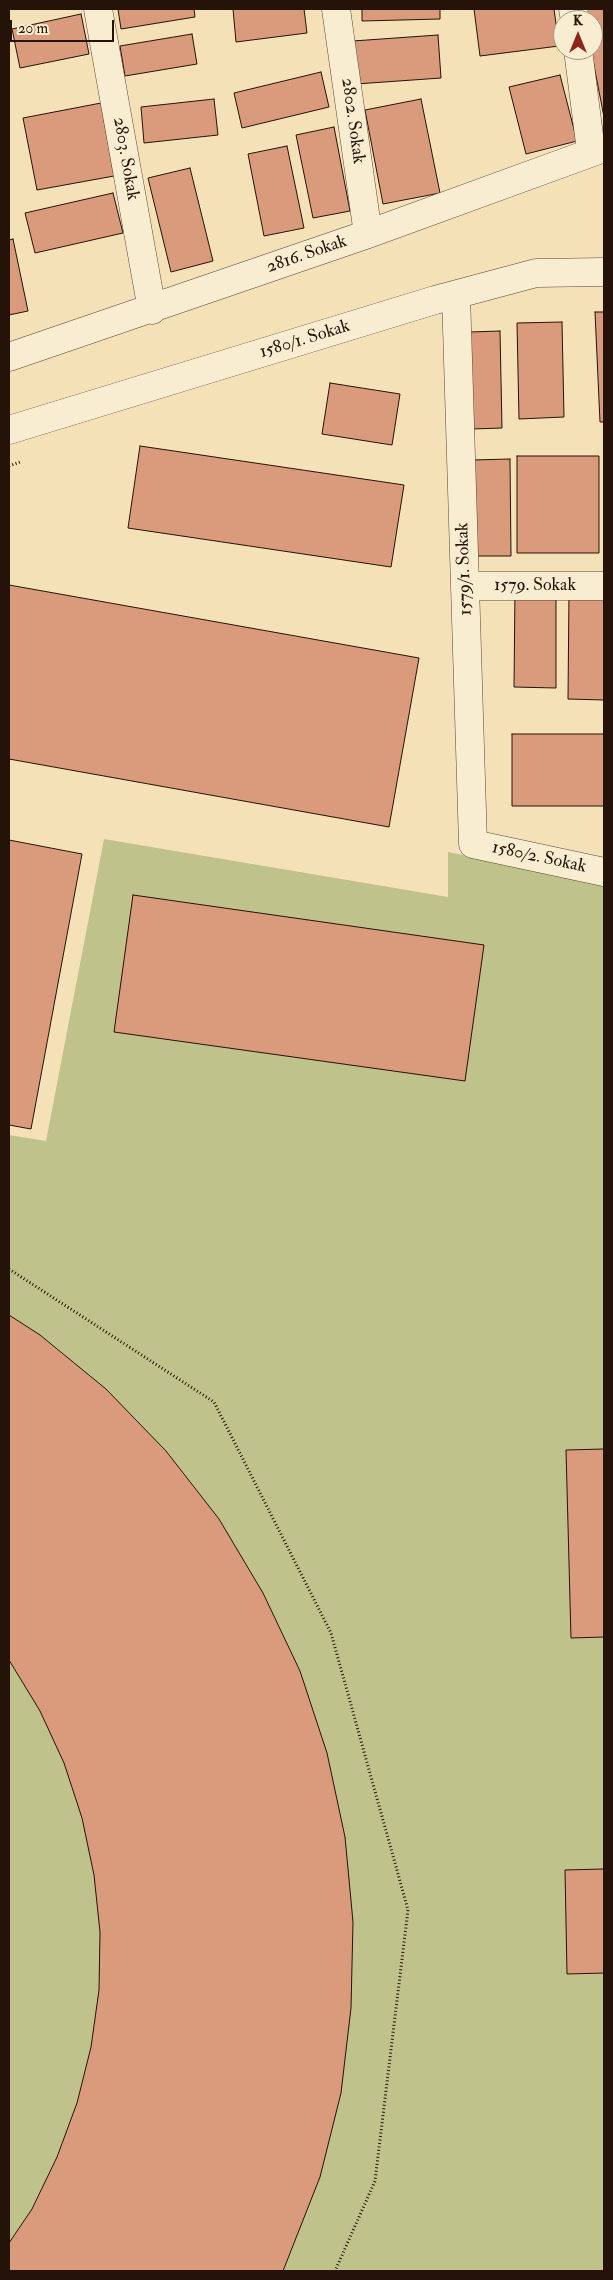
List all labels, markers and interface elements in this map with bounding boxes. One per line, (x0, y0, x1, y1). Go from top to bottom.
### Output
scale bar (12, 10, 116, 42)
north arrow (553, 10, 603, 60)
text: K (573, 12, 583, 29)
text: 20 m (18, 19, 48, 38)
street label: 2802. Sokak (335, 77, 369, 165)
street label: 2803. Sokak (107, 116, 143, 202)
street label: 2816. Sokak (264, 231, 350, 279)
street label: 1580/1. Sokak (257, 316, 353, 364)
street label: 1579/1. Sokak (453, 522, 477, 616)
street label: 1579. Sokak (494, 575, 576, 597)
street label: 1580/2. Sokak (490, 837, 588, 879)

